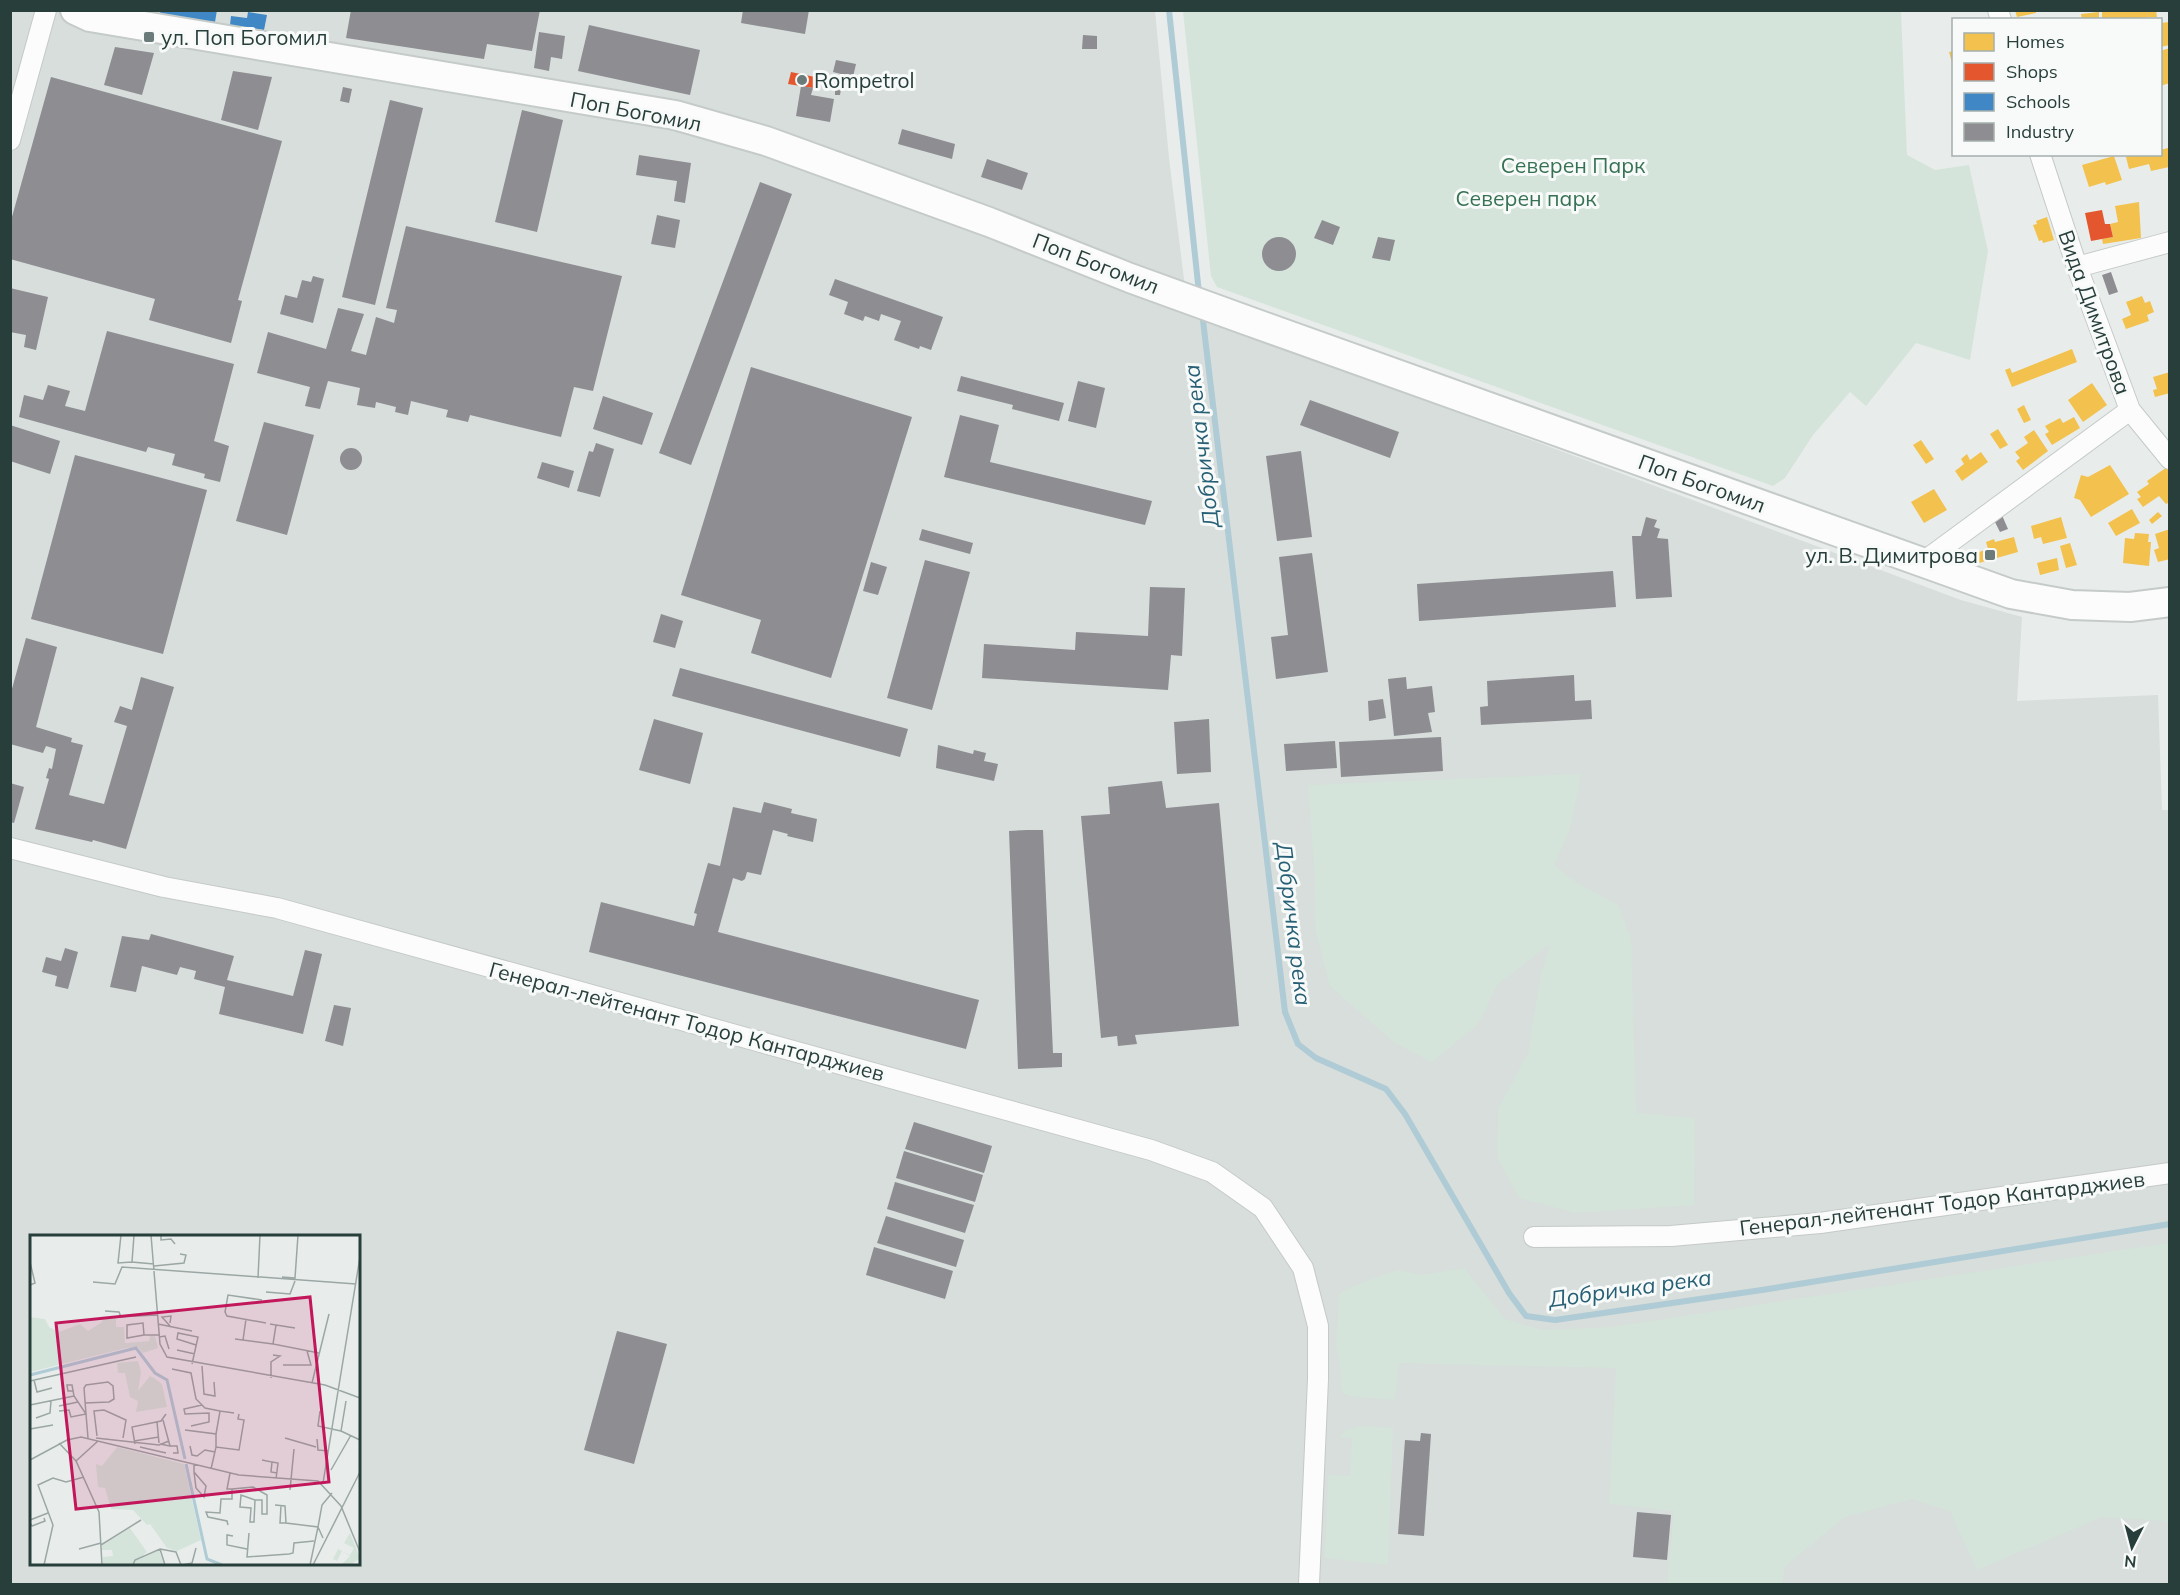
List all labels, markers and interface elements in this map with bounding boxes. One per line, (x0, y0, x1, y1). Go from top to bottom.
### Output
legend (1952, 18, 2162, 156)
place label: ул. Поп Богомил (161, 24, 328, 50)
marker: ул. Поп Богомил (142, 30, 156, 44)
text: Homes (2006, 30, 2065, 53)
text: Shops (2006, 60, 2058, 83)
place label: Rompetrol (814, 67, 915, 93)
marker: Rompetrol (795, 73, 809, 87)
street label: Поп Богомил (568, 86, 704, 136)
text: Schools (2006, 90, 2071, 113)
text: Industry (2006, 120, 2075, 143)
park label: Северен Парк (1501, 152, 1646, 178)
park label: Северен парк (1455, 185, 1597, 211)
street label: Вида Димитрова (2053, 226, 2137, 398)
street label: Поп Богомил (1029, 227, 1163, 299)
water label: Добричка река (1177, 363, 1225, 531)
street label: Поп Богомил (1635, 448, 1769, 518)
place label: ул. В. Димитрова (1805, 542, 1978, 568)
marker: ул. В. Димитрова (1983, 548, 1997, 562)
water label: Добричка река (1270, 839, 1318, 1007)
street label: Генерал-лейтенант Тодор Кантарджиев (487, 956, 887, 1086)
street label: Генерал-лейтенант Тодор Кантарджиев (1738, 1165, 2146, 1241)
inset map (30, 1235, 360, 1565)
water label: Добричка река (1545, 1263, 1713, 1314)
north arrow (2102, 1517, 2162, 1577)
text: N (2123, 1551, 2137, 1572)

